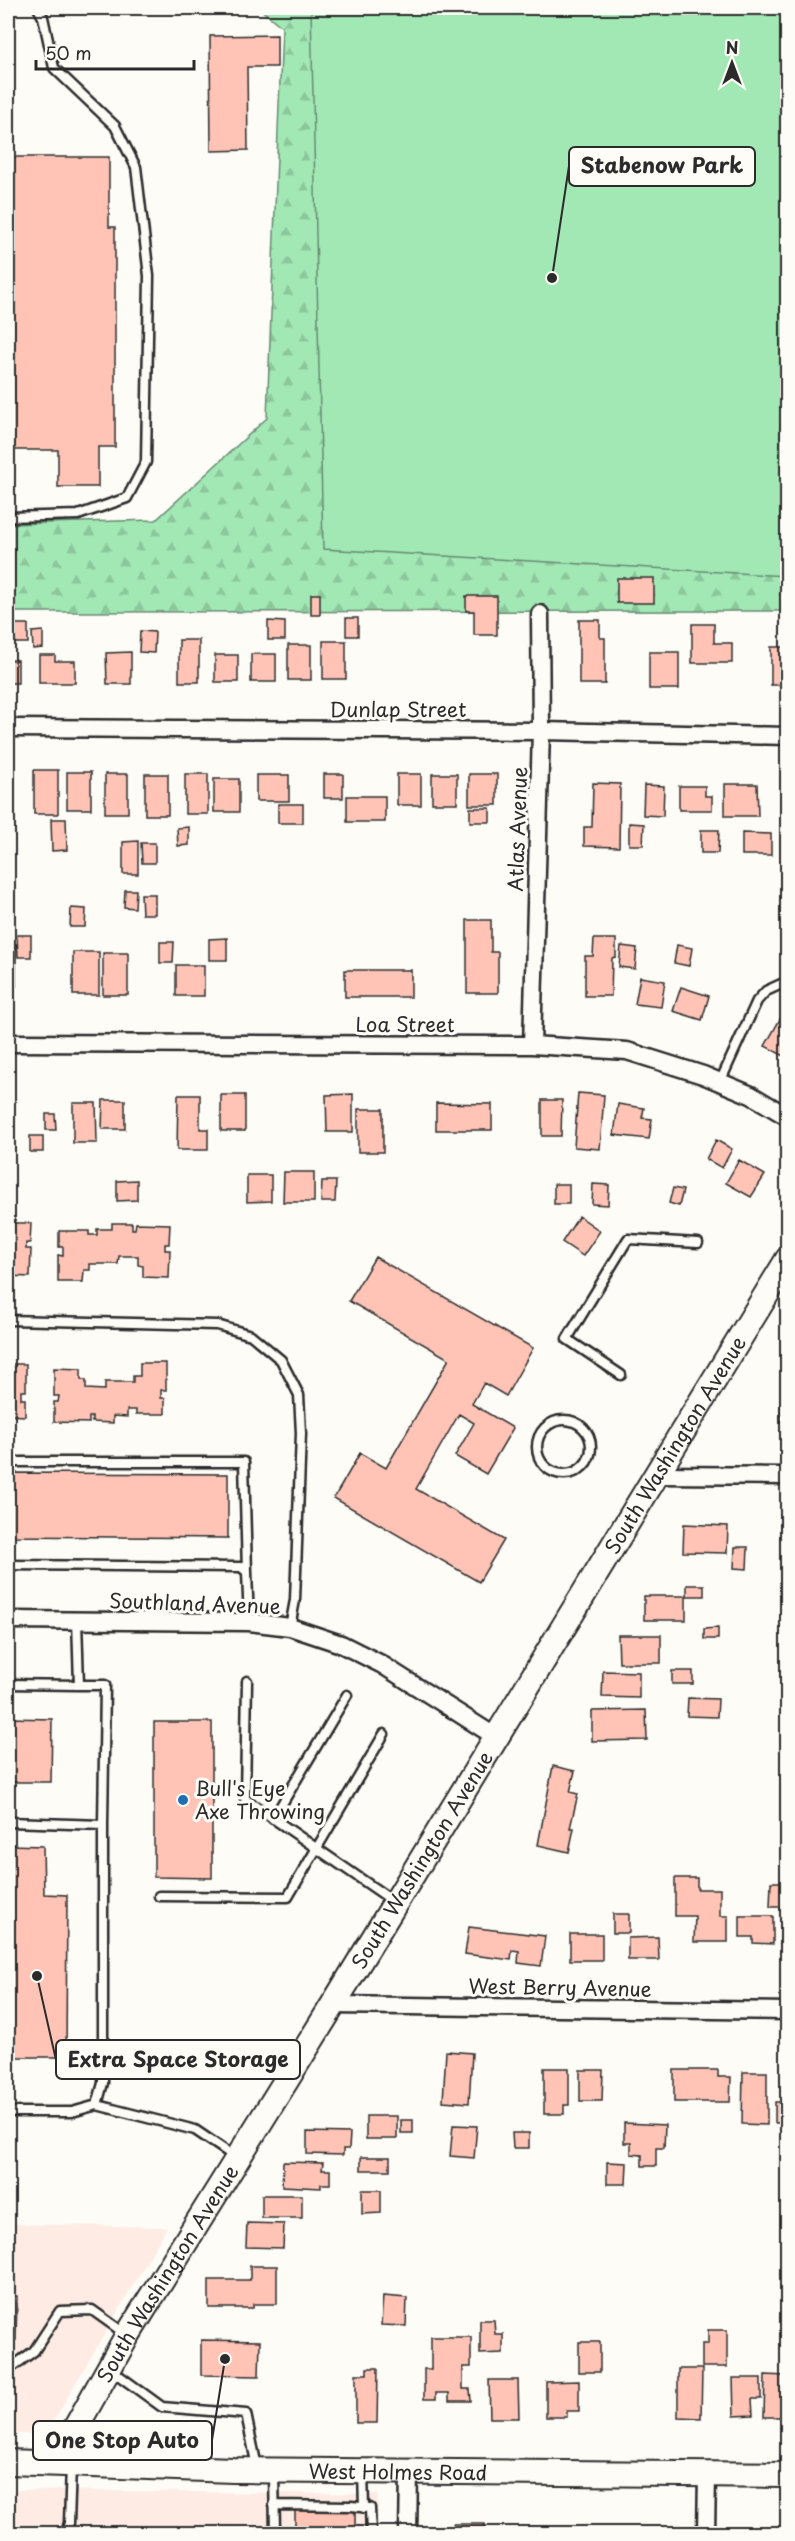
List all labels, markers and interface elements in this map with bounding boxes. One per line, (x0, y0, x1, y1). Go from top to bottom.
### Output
scale bar (36, 33, 194, 71)
north arrow (702, 33, 762, 93)
text: N (726, 35, 738, 59)
text: 50 m (45, 39, 92, 66)
callout: Stabenow Park (569, 147, 755, 186)
text: Stabenow Park (581, 148, 743, 180)
street label: Dunlap Street (330, 694, 466, 724)
street label: Atlas Avenue (500, 766, 534, 892)
street label: Loa Street (355, 1009, 455, 1039)
street label: South Washington Avenue (597, 1330, 753, 1559)
street label: Southland Avenue (109, 1585, 281, 1621)
street label: South Washington Avenue (344, 1745, 500, 1974)
place label: Bull's Eye Axe Throwing (195, 1773, 325, 1826)
marker: Bull's Eye Axe Throwing (176, 1793, 190, 1807)
street label: West Berry Avenue (468, 1970, 652, 2004)
callout: Extra Space Storage (56, 2040, 300, 2079)
text: Extra Space Storage (67, 2042, 289, 2074)
street label: South Washington Avenue (89, 2159, 245, 2388)
callout: One Stop Auto (33, 2421, 212, 2460)
text: One Stop Auto (45, 2423, 199, 2455)
street label: West Holmes Road (308, 2456, 487, 2487)

